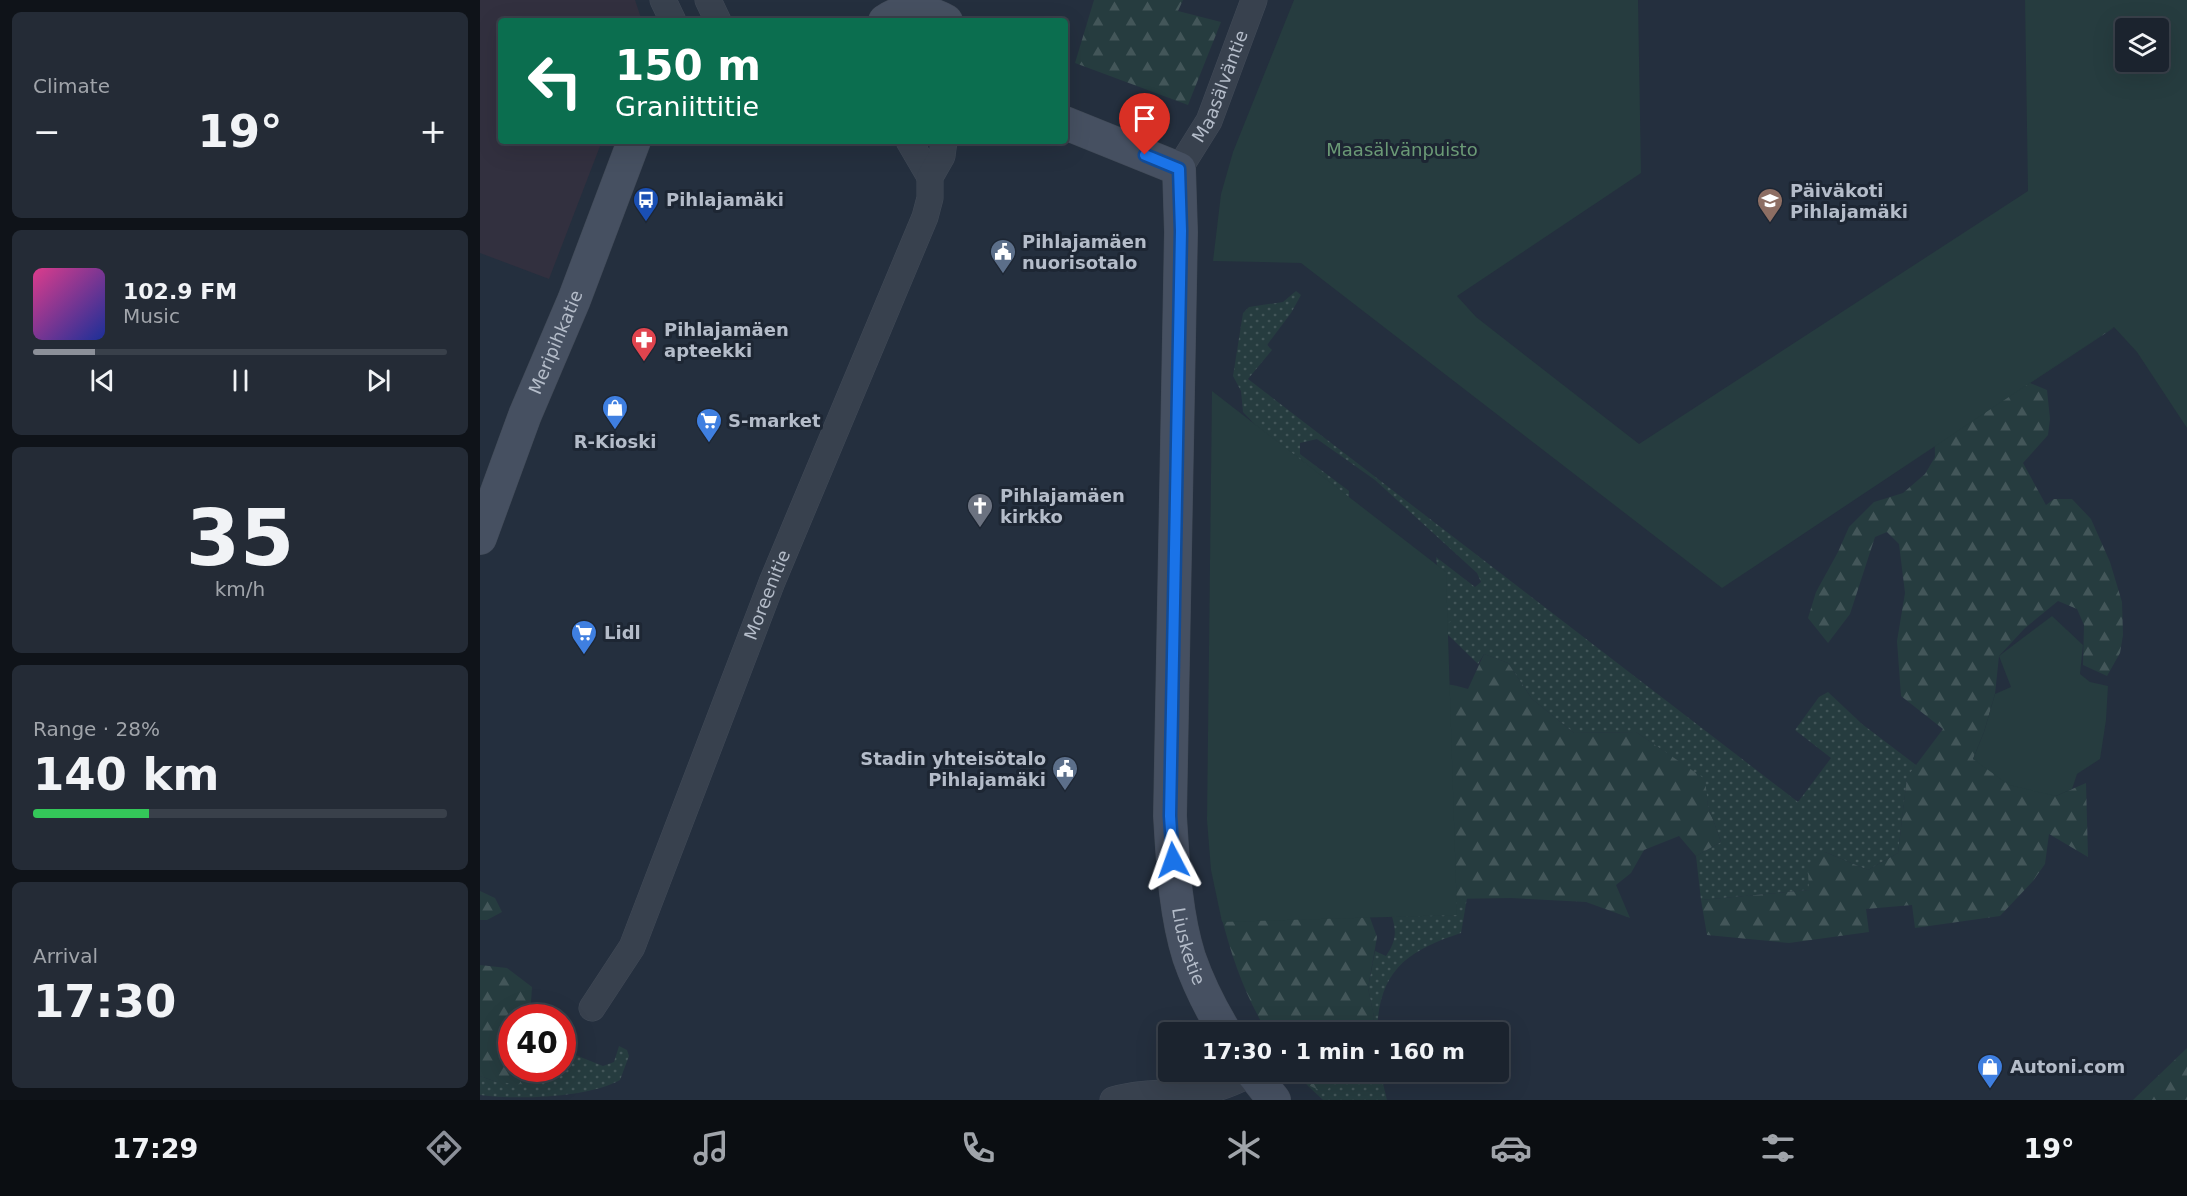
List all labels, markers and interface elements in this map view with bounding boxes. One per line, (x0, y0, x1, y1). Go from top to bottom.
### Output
map controls (2115, 18, 2169, 72)
button: layers (2115, 18, 2169, 72)
street label: Maasälväntie (1187, 27, 1252, 146)
text: 150 m (615, 41, 761, 90)
icon: left (516, 42, 594, 120)
text: Climate (33, 74, 110, 98)
text: Graniittitie (615, 91, 759, 122)
pin (1119, 93, 1170, 155)
icon: arrive (1128, 102, 1161, 135)
text: 19° (197, 105, 283, 158)
text: − (33, 112, 61, 151)
text: + (419, 112, 447, 151)
park label: Maasälvänpuisto (1326, 139, 1478, 160)
place label: Päiväkoti Pihlajamäki (1790, 180, 1908, 222)
bus stop icon: Pihlajamäki (631, 185, 661, 223)
school or university icon: Päiväkoti Pihlajamäki (1755, 186, 1785, 224)
place label: Pihlajamäki (666, 189, 784, 210)
place label: Pihlajamäen nuorisotalo (1022, 231, 1147, 273)
public building icon: Pihlajamäen nuorisotalo (988, 237, 1018, 275)
text: 102.9 FM (123, 279, 237, 304)
street label: Meripihkatie (524, 287, 587, 397)
text: Music (123, 304, 180, 328)
place label: Pihlajamäen apteekki (664, 319, 789, 361)
pharmacy icon: Pihlajamäen apteekki (629, 325, 659, 363)
icon: previous (86, 364, 119, 397)
icon: pause (224, 364, 257, 397)
icon: next (362, 364, 395, 397)
shop icon: R-Kioski (600, 393, 630, 431)
supermarket icon: S-market (694, 406, 724, 444)
place label: S-market (728, 410, 821, 431)
place label: R-Kioski (574, 431, 656, 452)
place label: Pihlajamäen kirkko (1000, 485, 1125, 527)
church icon: Pihlajamäen kirkko (965, 491, 995, 529)
text: 35 (186, 493, 294, 583)
street label: Moreenitie (740, 547, 794, 643)
text: km/h (215, 577, 265, 601)
supermarket icon: Lidl (569, 618, 599, 656)
place label: Lidl (604, 622, 641, 643)
text: Range · 28% (33, 717, 160, 741)
text: 140 km (33, 748, 219, 801)
place label: Stadin yhteisötalo Pihlajamäki (860, 748, 1046, 790)
public building icon: Stadin yhteisötalo Pihlajamäki (1050, 754, 1080, 792)
position arrow (1141, 828, 1205, 892)
street label: Liusketie (1168, 906, 1210, 988)
text: Arrival (33, 944, 98, 968)
text: 17:30 (33, 975, 176, 1028)
speed limit sign: 40 (498, 1004, 576, 1082)
text: 17:30 · 1 min · 160 m (1202, 1039, 1465, 1064)
shop icon: Autoni.com (1975, 1052, 2005, 1090)
place label: Autoni.com (2010, 1056, 2125, 1077)
icon: directions (423, 1127, 465, 1169)
icon: music (690, 1127, 732, 1169)
icon: phone (957, 1127, 999, 1169)
icon: climate (1223, 1127, 1265, 1169)
icon: car (1490, 1127, 1532, 1169)
icon: filters (1757, 1127, 1799, 1169)
text: 17:29 (112, 1133, 198, 1164)
text: 19° (2023, 1133, 2075, 1164)

